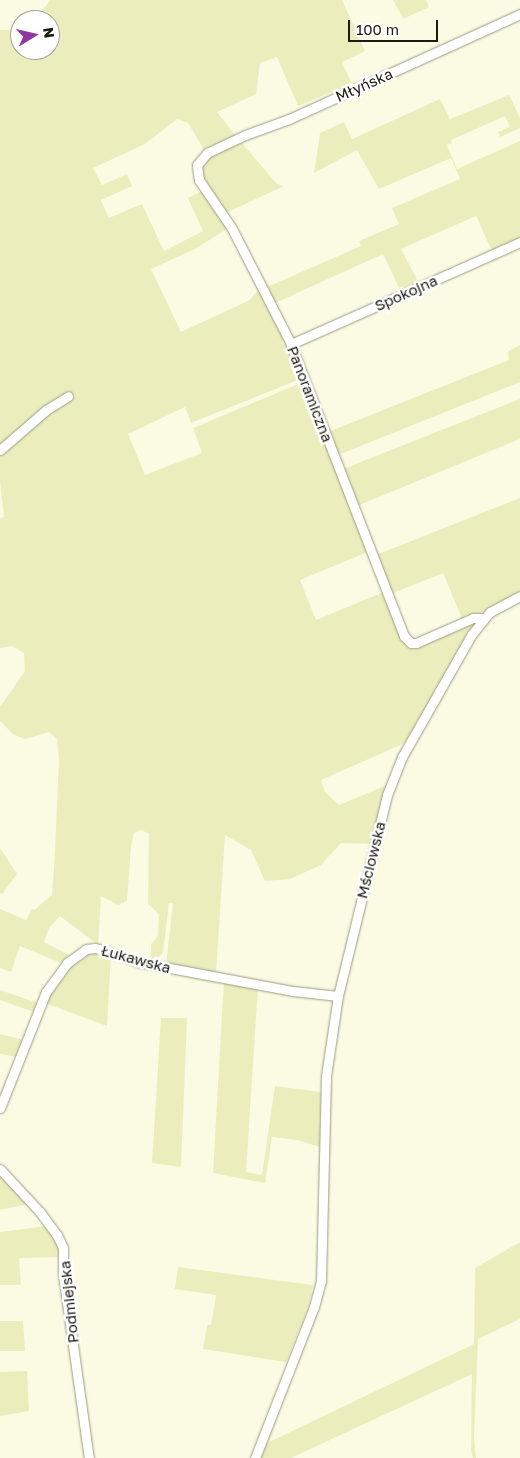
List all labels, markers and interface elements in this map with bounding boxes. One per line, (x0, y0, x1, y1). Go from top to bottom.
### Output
north arrow (10, 10, 60, 60)
scale bar (350, 10, 440, 42)
text: 100 m (356, 20, 399, 38)
text: N (40, 26, 59, 39)
street label: Młyńska (333, 64, 395, 106)
street label: Spokojna (372, 271, 440, 315)
street label: Panoramiczna (283, 343, 337, 445)
street label: Mściowska (353, 820, 389, 900)
street label: Łukawska (99, 941, 173, 977)
street label: Podmiejska (56, 1260, 82, 1344)

